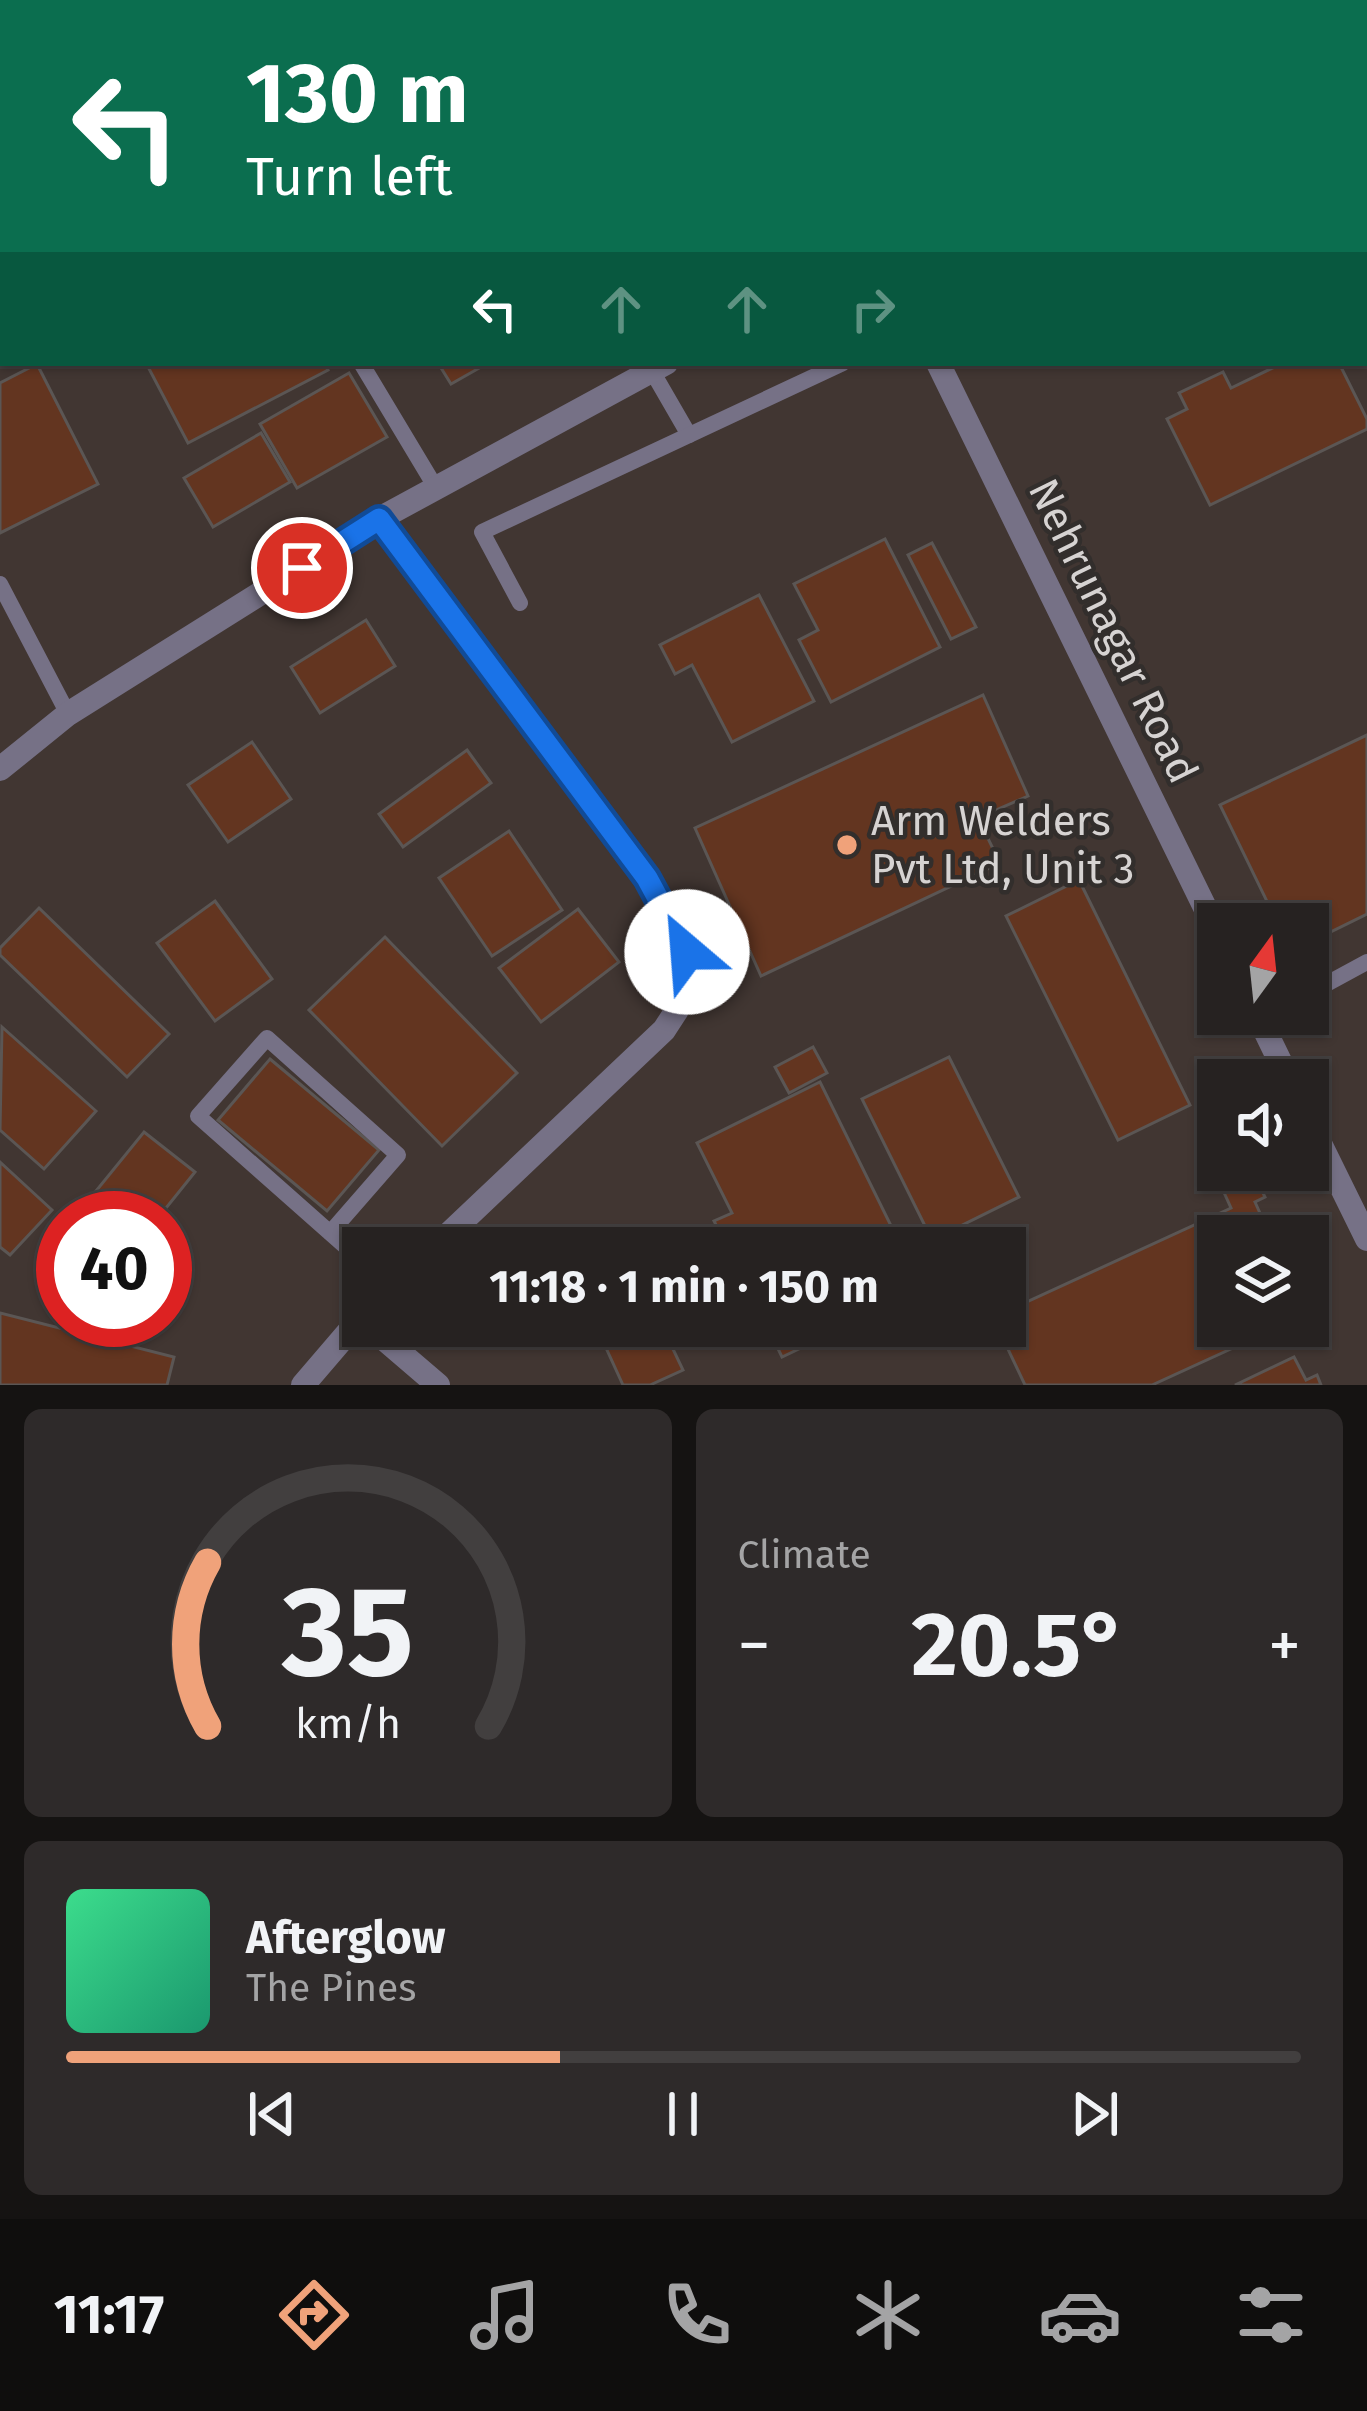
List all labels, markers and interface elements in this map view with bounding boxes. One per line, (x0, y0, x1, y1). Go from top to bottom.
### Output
text: 130 m (246, 43, 469, 144)
icon: left (48, 48, 204, 204)
text: Turn left (246, 145, 453, 209)
icon: left (462, 276, 528, 342)
icon: ahead (588, 276, 654, 342)
icon: ahead (714, 276, 780, 342)
icon: right (840, 276, 906, 342)
street label: Nehrunagar Road (1018, 471, 1208, 791)
pin (251, 517, 353, 619)
icon: arrive (269, 535, 335, 601)
place label: Arm Welders Pvt Ltd, Unit 3 (871, 796, 1134, 894)
marker: Arm Welders Pvt Ltd, Unit 3 (834, 832, 860, 858)
position arrow (624, 889, 750, 1015)
north arrow (1197, 903, 1329, 1035)
map controls (1197, 903, 1329, 1347)
button: sound (1197, 1059, 1329, 1191)
speed limit sign: 40 (36, 1191, 192, 1347)
button: layers (1197, 1215, 1329, 1347)
text: 11:18 · 1 min · 150 m (489, 1260, 879, 1314)
text: Climate (738, 1532, 871, 1578)
text: 35 (281, 1558, 414, 1708)
text: 20.5° (911, 1591, 1127, 1699)
text: − (738, 1606, 771, 1685)
text: + (1268, 1606, 1301, 1685)
text: km/h (295, 1698, 401, 1749)
text: Afterglow (246, 1911, 445, 1965)
text: The Pines (246, 1965, 417, 2011)
icon: previous (239, 2081, 305, 2147)
icon: pause (650, 2081, 716, 2147)
icon: next (1062, 2081, 1128, 2147)
icon: directions (272, 2273, 356, 2357)
icon: music (463, 2273, 547, 2357)
icon: phone (655, 2273, 739, 2357)
icon: climate (846, 2273, 930, 2357)
icon: car (1038, 2273, 1122, 2357)
icon: filters (1229, 2273, 1313, 2357)
text: 11:17 (54, 2283, 164, 2347)

